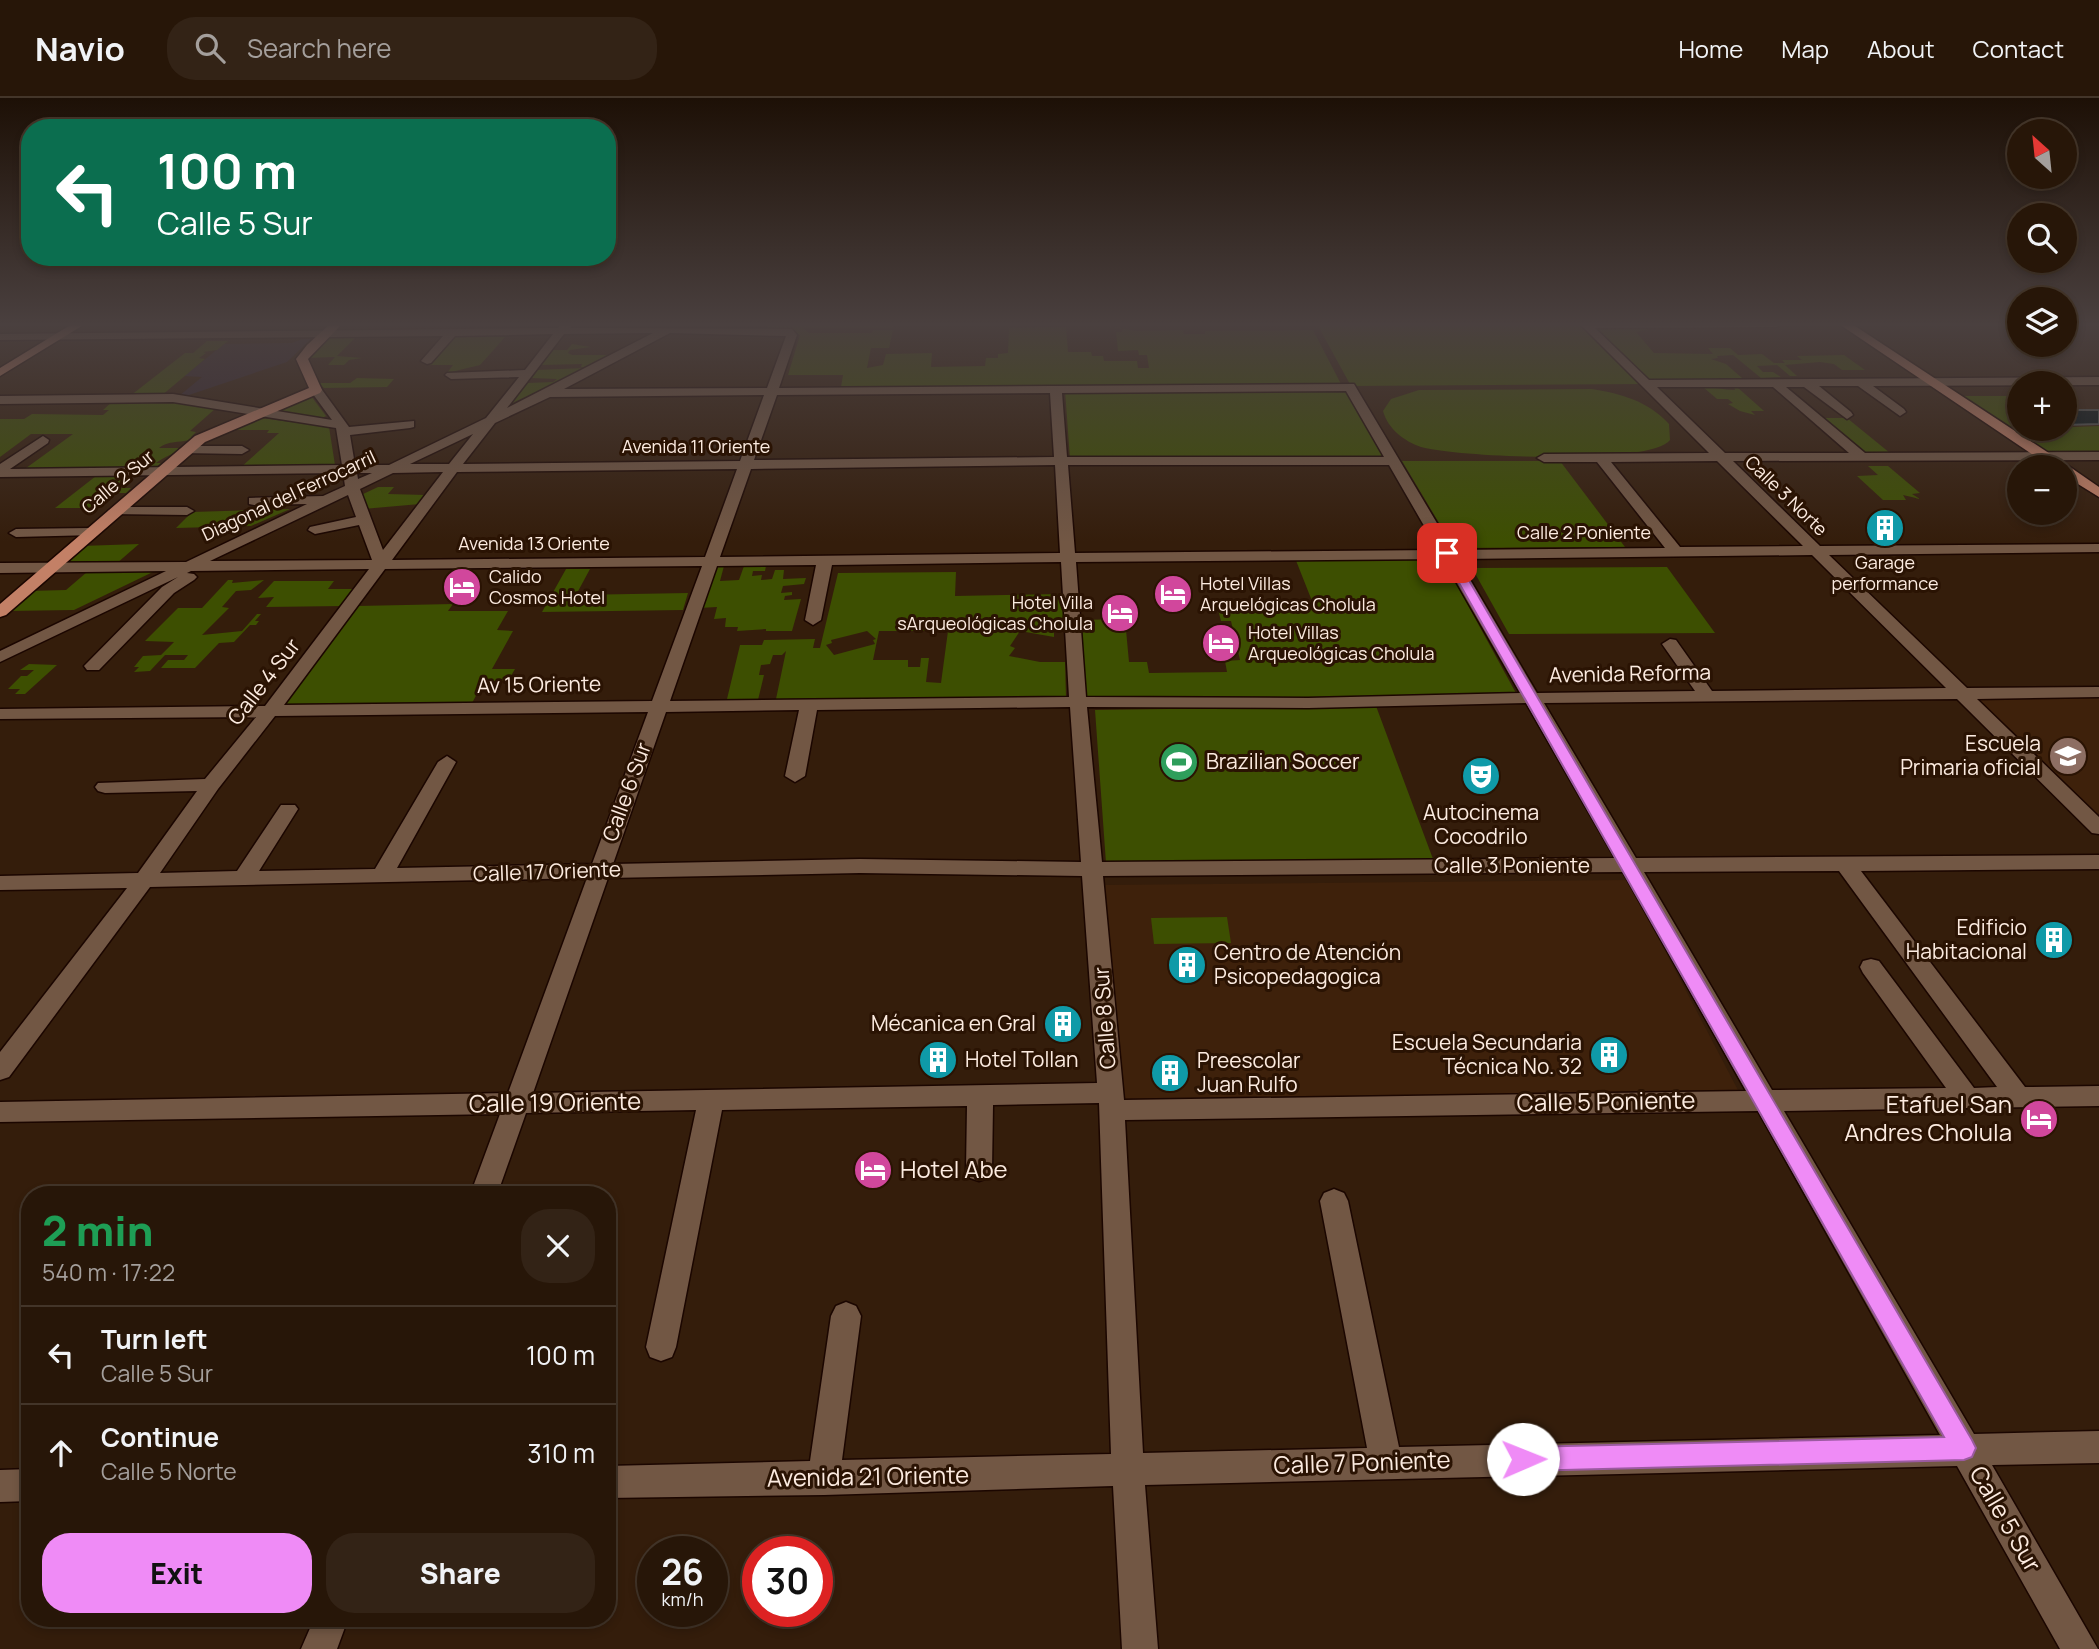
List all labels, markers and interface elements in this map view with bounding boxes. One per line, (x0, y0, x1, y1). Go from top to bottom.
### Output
search box (167, 17, 657, 80)
text: Navio (35, 26, 125, 71)
icon: search (191, 29, 229, 67)
text: Search here (247, 30, 391, 66)
text: Home (1678, 32, 1743, 65)
text: Map (1781, 32, 1829, 65)
text: About (1867, 32, 1935, 65)
text: Contact (1973, 32, 2064, 65)
north arrow (2007, 119, 2077, 189)
map controls (2007, 119, 2077, 525)
text: 100 m (157, 137, 297, 204)
icon: left (42, 147, 133, 238)
text: Calle 5 Sur (157, 201, 313, 245)
button: search (2007, 203, 2077, 273)
button: layers (2007, 287, 2077, 357)
button: + (2007, 371, 2077, 441)
street label: Avenida 11 Oriente (622, 434, 770, 458)
street label: Calle 2 Sur (76, 444, 159, 519)
street label: Diagonal del Ferrocarril (198, 444, 379, 546)
street label: Calle 3 Norte (1740, 450, 1833, 541)
button: − (2007, 455, 2077, 525)
building icon: Garage performance (1864, 507, 1906, 549)
street label: Calle 2 Poniente (1517, 520, 1651, 544)
pin (1417, 523, 1477, 583)
street label: Avenida 13 Oriente (458, 531, 610, 555)
icon: arrive (1428, 534, 1466, 572)
place label: Garage performance (1832, 550, 1938, 595)
place label: Calido Cosmos Hotel (489, 564, 605, 609)
hotel icon: Calido Cosmos Hotel (441, 566, 483, 608)
place label: Hotel Villas Arquelógicas Cholula (1200, 571, 1376, 616)
hotel icon: Hotel Villas Arquelógicas Cholula (1152, 573, 1194, 615)
place label: Hotel Villa sArqueológicas Cholula (897, 590, 1093, 635)
hotel icon: Hotel Villa sArqueológicas Cholula (1099, 592, 1141, 634)
place label: Hotel Villas Arqueológicas Cholula (1248, 620, 1434, 665)
hotel icon: Hotel Villas Arqueológicas Cholula (1200, 622, 1242, 664)
street label: Calle 4 Sur (221, 632, 306, 730)
street label: Avenida Reforma (1549, 658, 1711, 688)
street label: Av 15 Oriente (477, 669, 601, 699)
place label: Escuela Primaria oficial (1900, 729, 2041, 781)
school or university icon: Escuela Primaria oficial (2047, 735, 2089, 777)
street label: Calle 6 Sur (595, 738, 657, 845)
sports icon: Brazilian Soccer (1158, 741, 1200, 783)
place label: Brazilian Soccer (1206, 747, 1360, 775)
theatre icon: Autocinema Cocodrilo (1460, 755, 1502, 797)
place label: Autocinema Cocodrilo (1423, 798, 1539, 850)
street label: Calle 3 Poniente (1434, 851, 1590, 879)
street label: Calle 17 Oriente (472, 854, 622, 888)
place label: Edificio Habitacional (1906, 913, 2027, 965)
building icon: Edificio Habitacional (2033, 919, 2075, 961)
place label: Centro de Atención Psicopedagogica (1214, 938, 1401, 990)
building icon: Centro de Atención Psicopedagogica (1166, 944, 1208, 986)
street label: Calle 8 Sur (1086, 966, 1122, 1070)
building icon: Mécanica en Gral (1042, 1003, 1084, 1045)
place label: Mécanica en Gral (871, 1009, 1036, 1037)
place label: Escuela Secundaria Técnica No. 32 (1392, 1028, 1582, 1080)
building icon: Escuela Secundaria Técnica No. 32 (1588, 1034, 1630, 1076)
building icon: Hotel Tollan (917, 1039, 959, 1081)
place label: Hotel Tollan (965, 1045, 1078, 1073)
place label: Preescolar Juan Rulfo (1197, 1046, 1301, 1098)
building icon: Preescolar Juan Rulfo (1149, 1052, 1191, 1094)
street label: Calle 5 Poniente (1516, 1082, 1696, 1119)
street label: Calle 19 Oriente (469, 1083, 641, 1120)
place label: Etafuel San Andres Cholula (1844, 1087, 2012, 1148)
hotel icon: Etafuel San Andres Cholula (2018, 1098, 2060, 1140)
hotel icon: Hotel Abe (852, 1149, 894, 1191)
place label: Hotel Abe (900, 1152, 1008, 1185)
text: 2 min (42, 1201, 153, 1259)
button: close (521, 1209, 595, 1283)
text: 540 m · 17:22 (42, 1256, 175, 1288)
text: Turn left (101, 1321, 208, 1357)
icon: left (42, 1336, 80, 1374)
text: 100 m (526, 1337, 595, 1373)
text: Calle 5 Sur (101, 1357, 213, 1389)
text: Continue (101, 1419, 219, 1455)
position arrow (1486, 1422, 1560, 1496)
icon: ahead (42, 1434, 80, 1472)
text: 310 m (527, 1435, 595, 1471)
street label: Calle 7 Poniente (1273, 1442, 1451, 1481)
text: Calle 5 Norte (101, 1455, 237, 1487)
street label: Avenida 21 Oriente (767, 1457, 969, 1494)
street label: Calle 5 Sur (1963, 1459, 2050, 1577)
button: Exit (42, 1533, 312, 1613)
button: Share (326, 1533, 595, 1613)
speed limit sign: 30 (742, 1536, 833, 1627)
text: 26 (661, 1548, 704, 1596)
text: km/h (662, 1587, 703, 1611)

